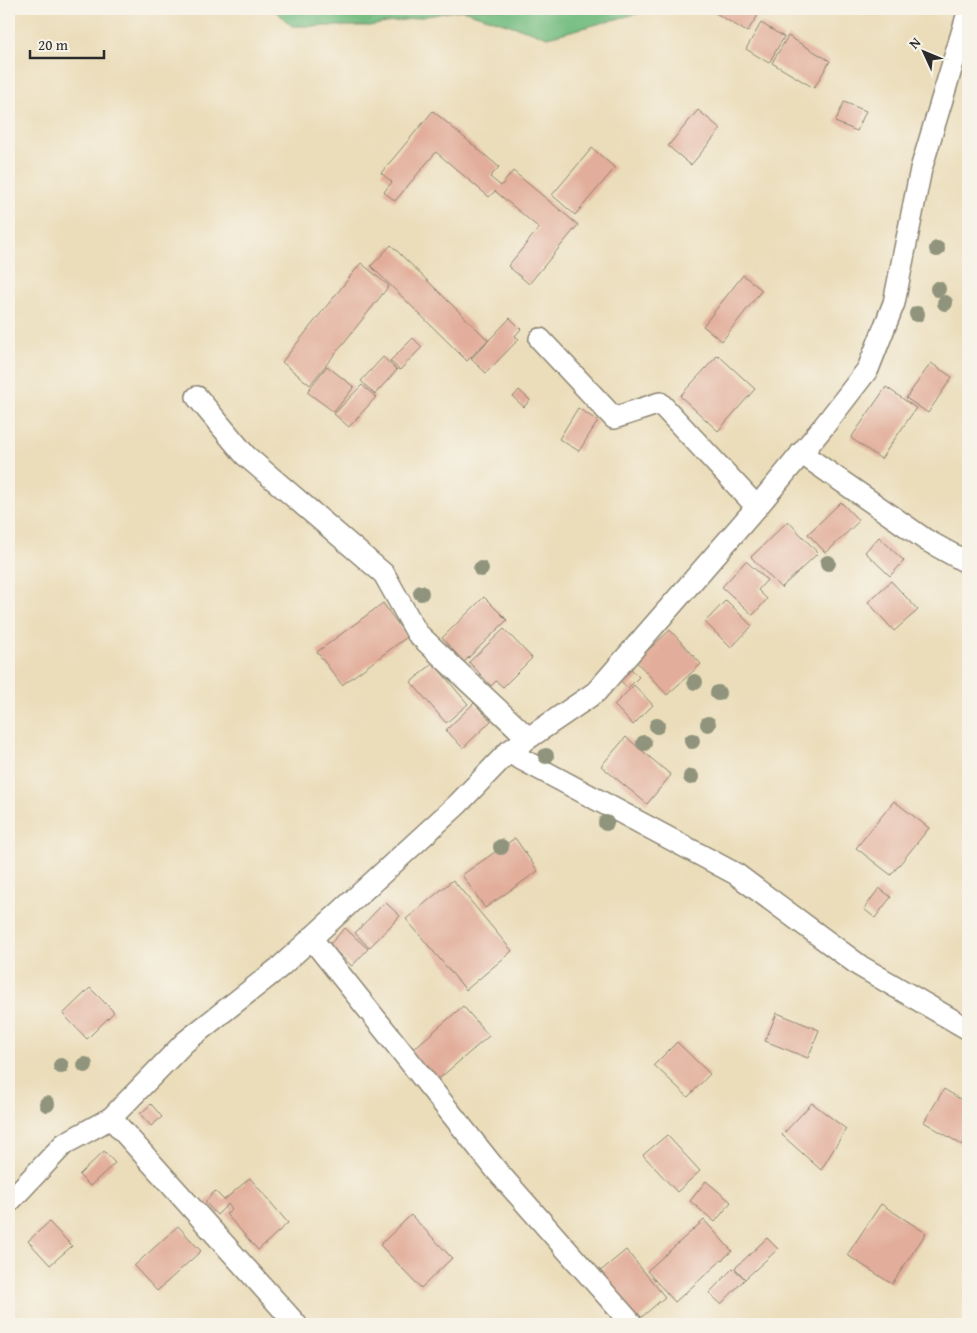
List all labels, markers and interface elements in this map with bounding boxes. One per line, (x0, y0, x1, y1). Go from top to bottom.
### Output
scale bar (30, 28, 104, 60)
north arrow (900, 28, 950, 78)
text: N (904, 32, 926, 53)
text: 20 m (38, 34, 69, 55)

